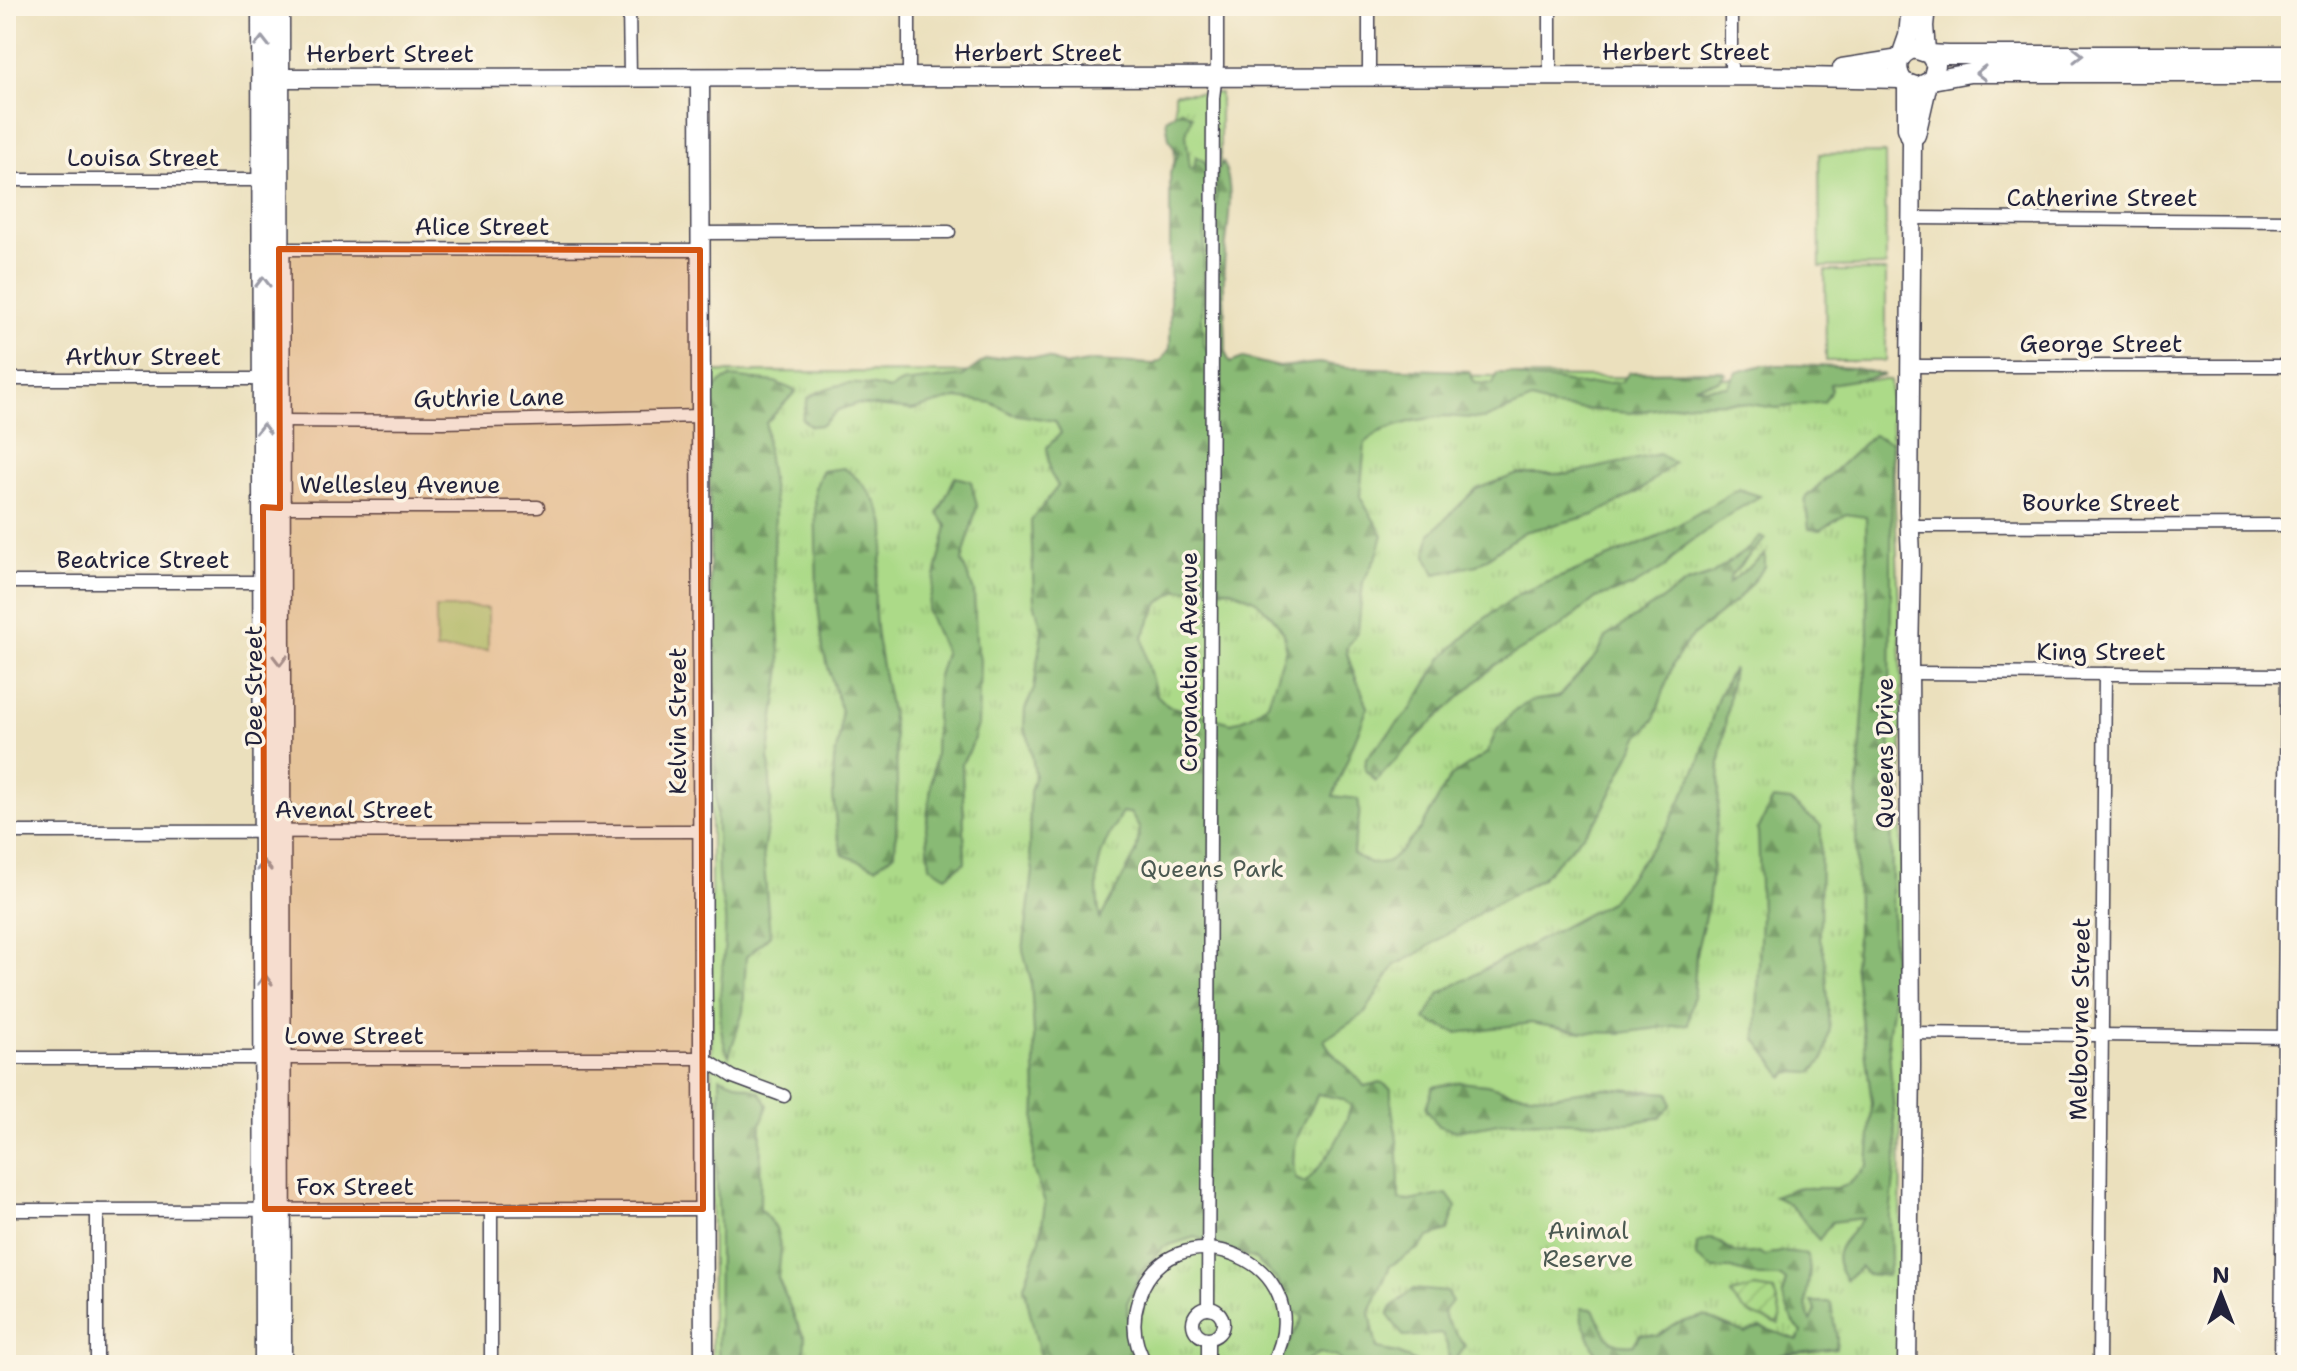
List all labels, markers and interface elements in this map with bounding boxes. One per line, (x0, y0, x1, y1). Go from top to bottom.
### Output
one-way arrow (253, 35, 271, 48)
street label: Herbert Street (1602, 36, 1770, 68)
street label: Herbert Street (954, 37, 1122, 69)
street label: Herbert Street (306, 38, 474, 70)
one-way arrow (2072, 46, 2085, 64)
one-way arrow (1974, 64, 1987, 82)
street label: Louisa Street (67, 142, 219, 174)
street label: Catherine Street (2007, 182, 2197, 214)
street label: Alice Street (415, 211, 549, 243)
one-way arrow (254, 275, 272, 288)
street label: George Street (2020, 328, 2182, 360)
street label: Arthur Street (65, 341, 221, 373)
street label: Guthrie Lane (413, 381, 565, 415)
one-way arrow (254, 422, 272, 435)
street label: Wellesley Avenue (299, 469, 501, 501)
street label: Bourke Street (2022, 487, 2180, 519)
street label: Beatrice Street (56, 544, 230, 576)
street label: Coronation Avenue (1173, 552, 1205, 772)
street label: Dee Street (238, 625, 270, 747)
street label: King Street (2036, 636, 2166, 668)
street label: Kelvin Street (662, 647, 694, 795)
one-way arrow (271, 654, 289, 667)
street label: Queens Drive (1869, 677, 1901, 829)
street label: Avenal Street (275, 794, 433, 826)
park label: Queens Park (1140, 853, 1284, 885)
one-way arrow (255, 859, 273, 872)
street label: Melbourne Street (2062, 917, 2098, 1121)
one-way arrow (256, 973, 274, 986)
street label: Lowe Street (284, 1020, 424, 1052)
street label: Fox Street (296, 1171, 414, 1203)
park label: Animal Reserve (1542, 1215, 1634, 1275)
north arrow (2181, 1255, 2261, 1335)
text: N (2212, 1261, 2230, 1290)

